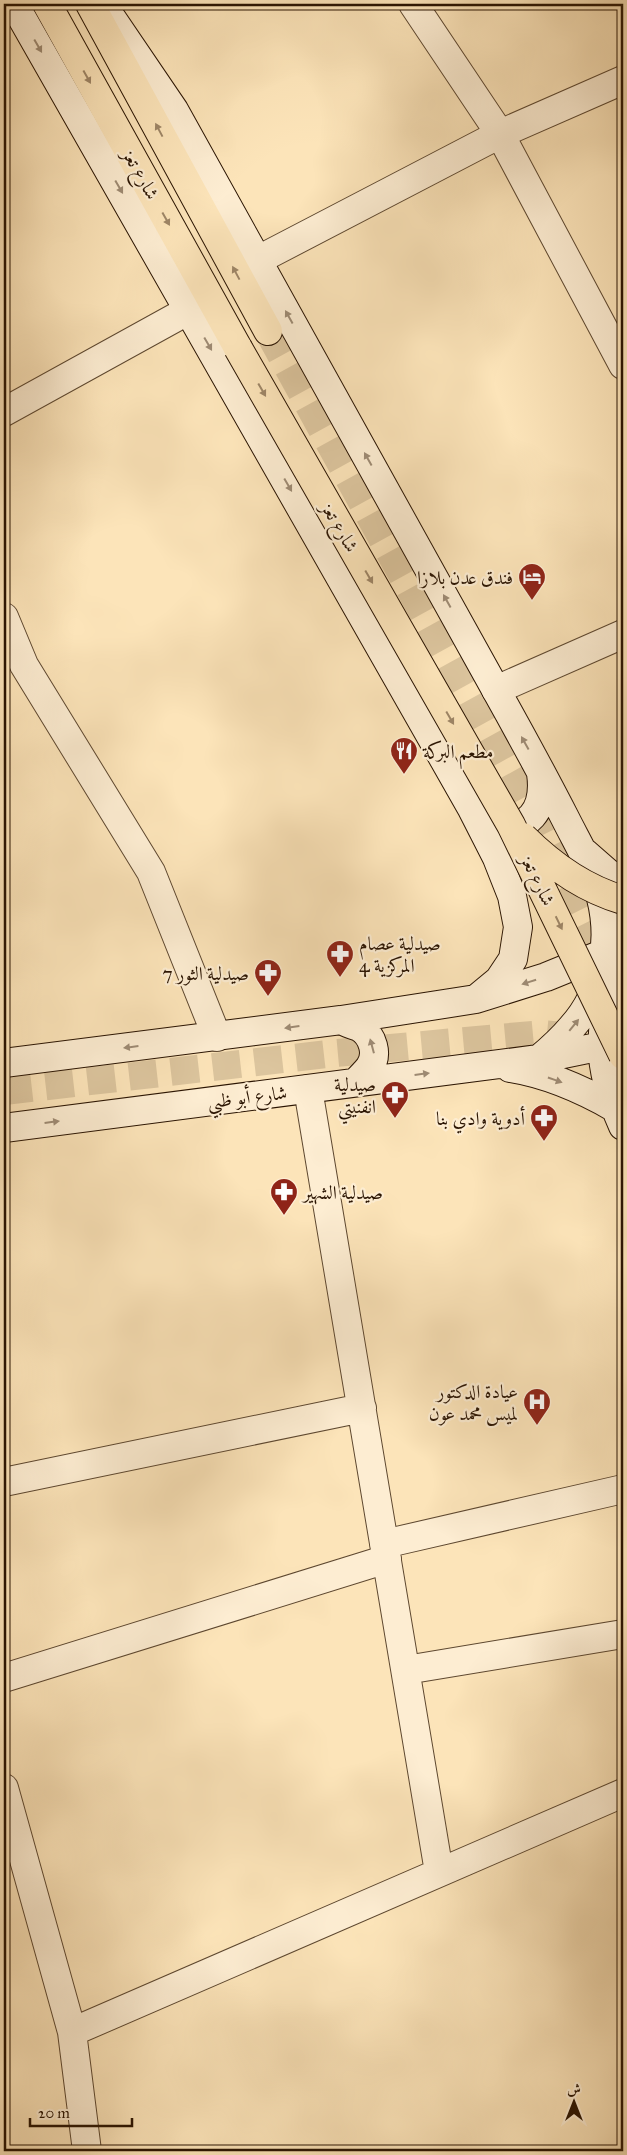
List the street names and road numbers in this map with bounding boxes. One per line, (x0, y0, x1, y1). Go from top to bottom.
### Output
street label: شارع تعز (113, 143, 164, 205)
street label: شارع تعز (312, 496, 364, 558)
street label: شارع تعز (511, 849, 560, 911)
street label: شارع أبو ظبي (206, 1080, 289, 1120)

